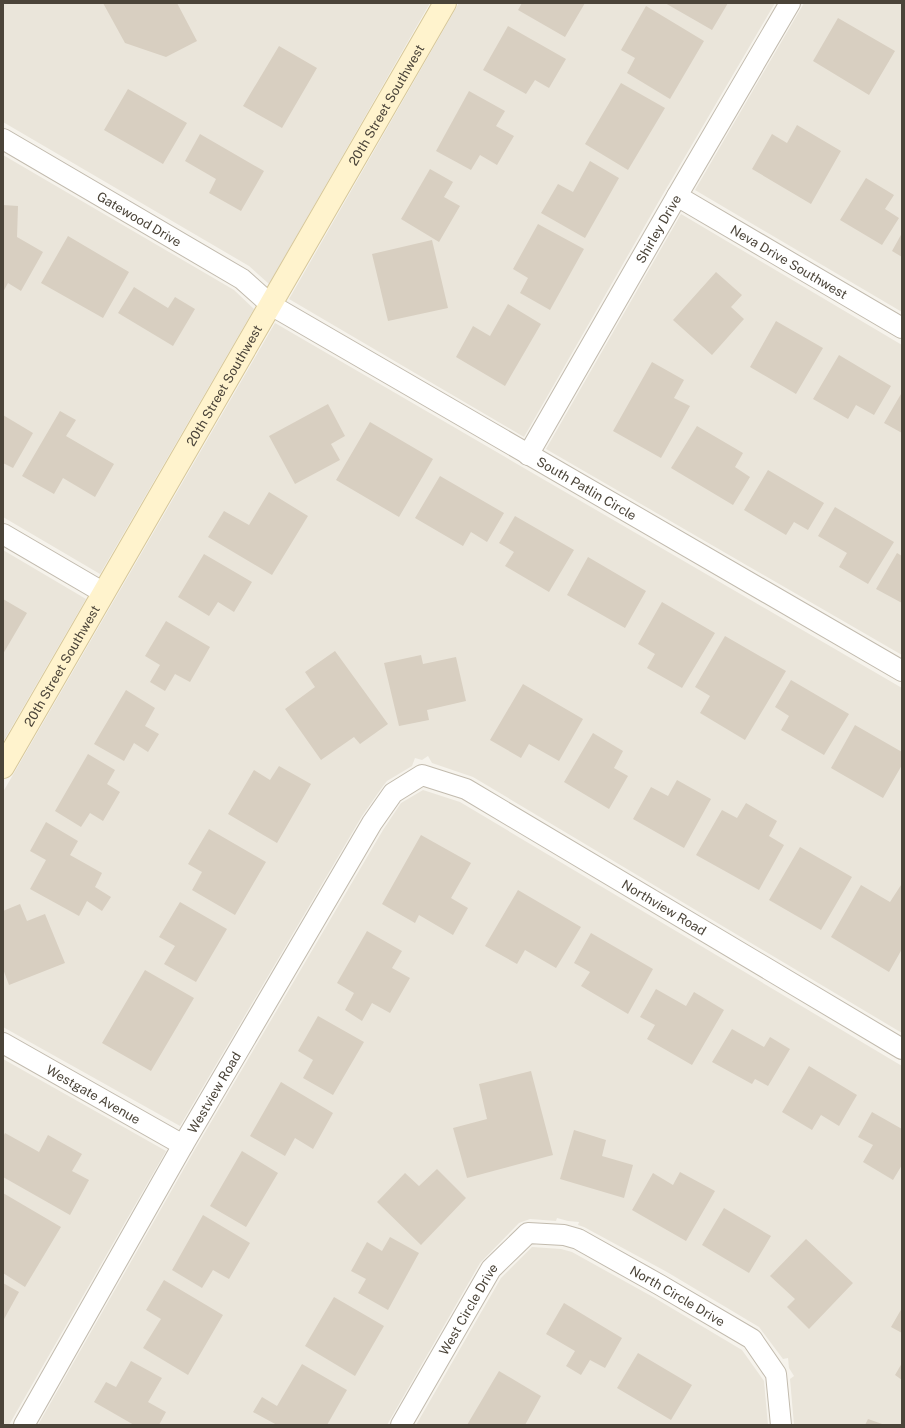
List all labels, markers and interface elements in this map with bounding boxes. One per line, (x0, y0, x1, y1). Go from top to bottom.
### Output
street label: 20th Street Southwest (345, 42, 427, 168)
street label: Gatewood Drive (94, 188, 184, 249)
street label: Shirley Drive (633, 192, 684, 266)
street label: Neva Drive Southwest (728, 222, 850, 302)
street label: 20th Street Southwest (183, 322, 265, 449)
street label: South Patlin Circle (534, 453, 639, 523)
street label: 20th Street Southwest (21, 602, 102, 729)
street label: Northview Road (619, 876, 709, 938)
street label: Westview Road (184, 1049, 244, 1136)
street label: Westgate Avenue (44, 1062, 143, 1127)
street label: West Circle Drive (436, 1260, 500, 1357)
street label: North Circle Drive (628, 1262, 728, 1329)

